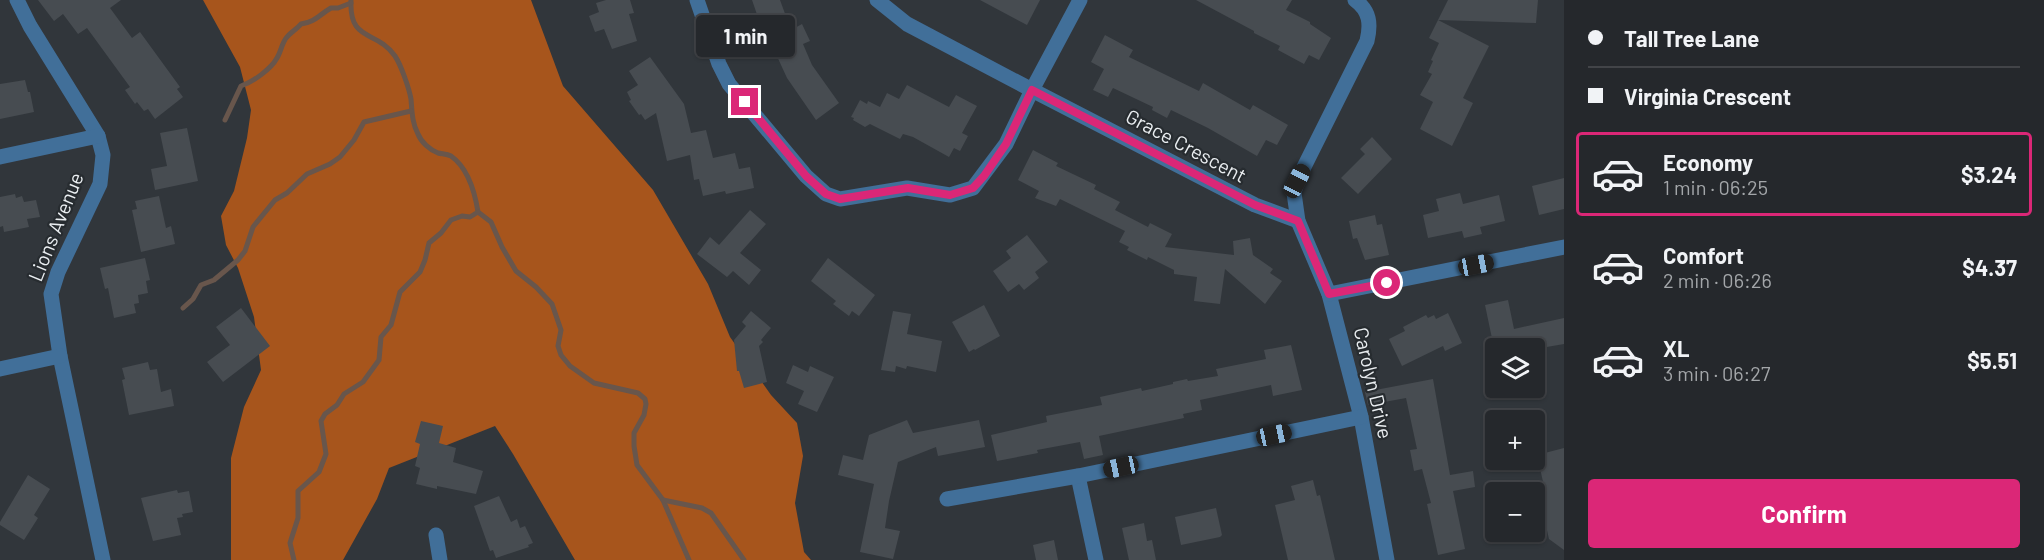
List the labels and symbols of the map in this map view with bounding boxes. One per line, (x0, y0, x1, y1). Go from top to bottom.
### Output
callout: 1 min (696, 15, 795, 57)
route end (731, 88, 758, 115)
street label: Grace Crescent (1122, 103, 1251, 187)
car (1281, 161, 1313, 201)
street label: Lions Avenue (22, 169, 88, 285)
car (1457, 253, 1495, 277)
route start (1373, 269, 1400, 296)
street label: Carolyn Drive (1350, 325, 1398, 441)
car (1255, 422, 1293, 448)
car (1102, 454, 1140, 480)

